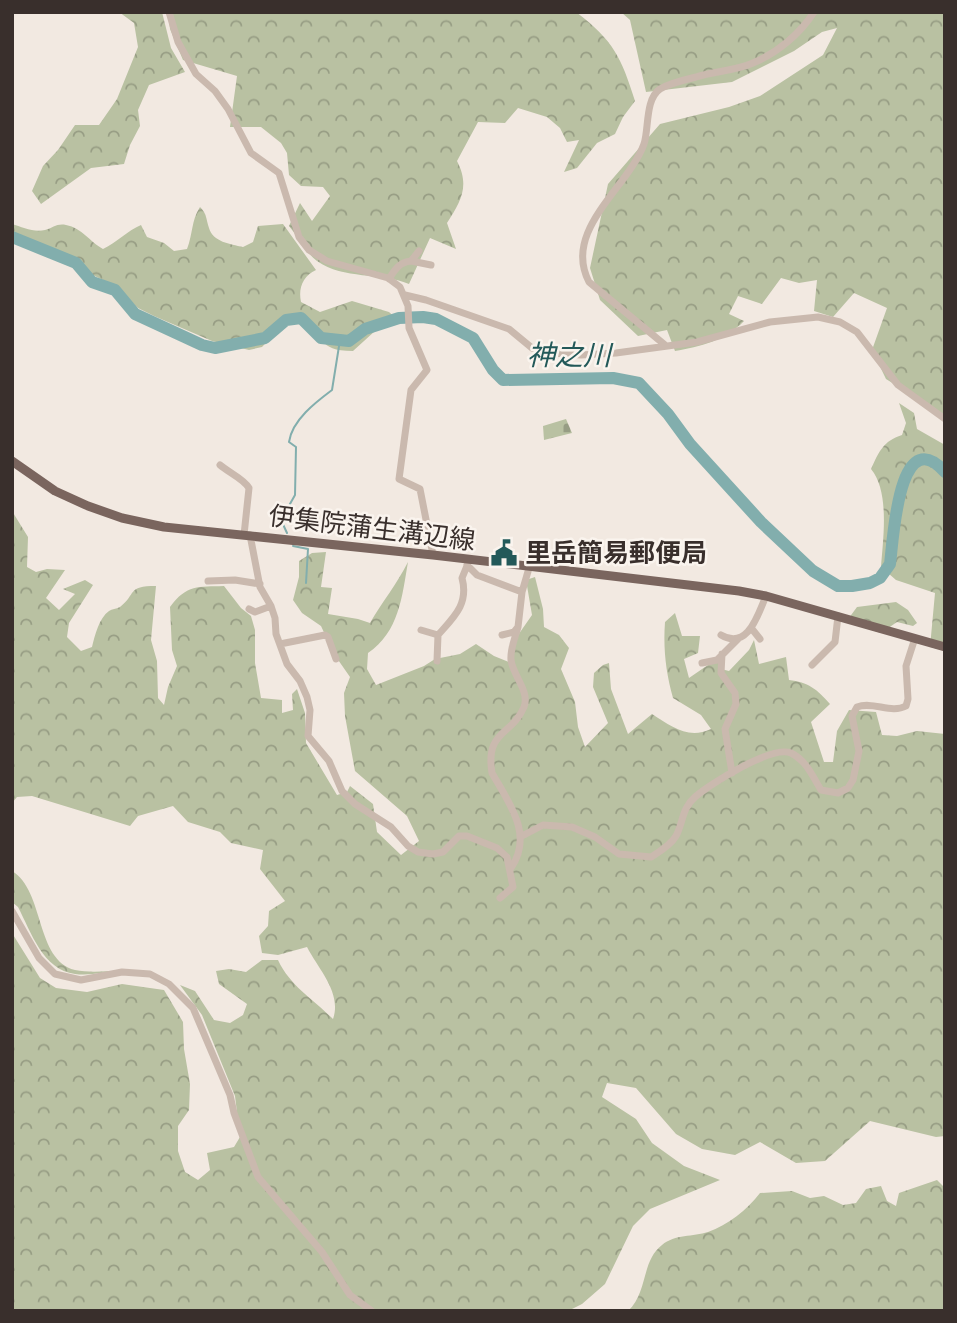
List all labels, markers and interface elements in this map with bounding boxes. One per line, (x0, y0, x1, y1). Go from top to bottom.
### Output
water label: 神之川 (527, 338, 614, 372)
street label: 伊集院蒲生溝辺線 (267, 499, 477, 557)
place label: 里岳簡易郵便局 (525, 537, 707, 569)
public building icon: 里岳簡易郵便局 (489, 538, 519, 568)

